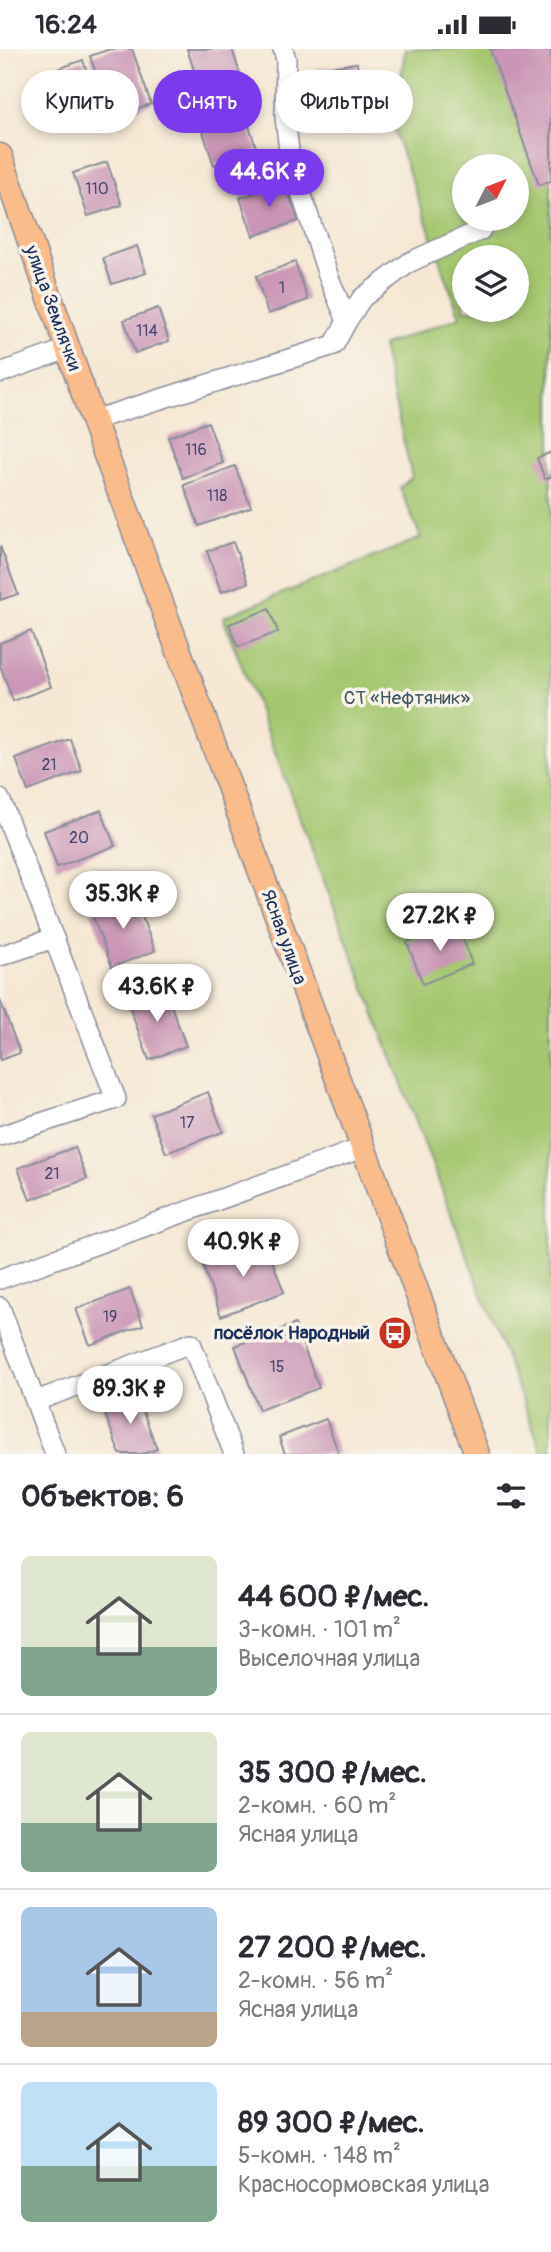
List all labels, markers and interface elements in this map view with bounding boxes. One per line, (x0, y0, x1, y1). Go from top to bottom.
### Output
text: 16:24 (35, 9, 97, 41)
chip: Купить (21, 70, 139, 133)
chip: Снять (153, 70, 262, 133)
chip: Фильтры (276, 70, 413, 133)
pin: 44.6K ₽ (204, 149, 334, 209)
north arrow (452, 154, 528, 231)
map controls (452, 154, 529, 322)
text: 44.6K ₽ (230, 157, 308, 186)
house number: 110 (85, 179, 109, 199)
street label: улица Землячки (19, 241, 87, 374)
button: layers (452, 245, 529, 322)
house number: 1 (279, 278, 285, 298)
house number: 114 (136, 321, 158, 341)
house number: 116 (185, 440, 207, 460)
house number: 118 (207, 486, 227, 506)
park label: СТ «Нефтяник» (344, 686, 471, 710)
house number: 21 (41, 755, 57, 775)
house number: 20 (69, 828, 89, 848)
pin: 35.3K ₽ (58, 871, 188, 931)
text: 35.3K ₽ (85, 879, 161, 908)
street label: Ясная улица (256, 886, 312, 988)
pin: 27.2K ₽ (375, 893, 505, 953)
text: 27.2K ₽ (402, 901, 478, 930)
pin: 43.6K ₽ (92, 965, 222, 1024)
text: 43.6K ₽ (118, 972, 196, 1001)
house number: 17 (180, 1113, 195, 1133)
house number: 21 (44, 1164, 60, 1184)
pin: 40.9K ₽ (178, 1219, 308, 1279)
text: 40.9K ₽ (204, 1227, 282, 1256)
house number: 19 (103, 1307, 117, 1327)
bus stop icon: посёлок Народный (376, 1314, 414, 1352)
place label: посёлок Народный (214, 1321, 370, 1345)
house number: 15 (270, 1357, 284, 1377)
pin: 89.3K ₽ (65, 1367, 195, 1426)
text: 89.3K ₽ (93, 1374, 167, 1403)
icon: filters (492, 1477, 530, 1515)
text: Объектов: 6 (21, 1478, 184, 1515)
text: 44 600 ₽/мес. (238, 1578, 429, 1615)
icon: home (77, 1584, 161, 1668)
text: 3-комн. · 101 m² (238, 1615, 401, 1644)
text: Выселочная улица (238, 1644, 420, 1673)
text: 35 300 ₽/мес. (238, 1754, 427, 1791)
icon: home (77, 1760, 161, 1844)
text: 2-комн. · 60 m² (238, 1791, 396, 1820)
text: Ясная улица (238, 1820, 358, 1849)
text: 27 200 ₽/мес. (238, 1929, 427, 1966)
icon: home (77, 1935, 161, 2019)
text: 2-комн. · 56 m² (238, 1966, 393, 1995)
text: Ясная улица (238, 1995, 358, 2024)
text: 89 300 ₽/мес. (238, 2104, 424, 2141)
icon: home (77, 2110, 161, 2194)
text: 5-комн. · 148 m² (238, 2141, 401, 2170)
text: Красносормовская улица (238, 2170, 489, 2199)

